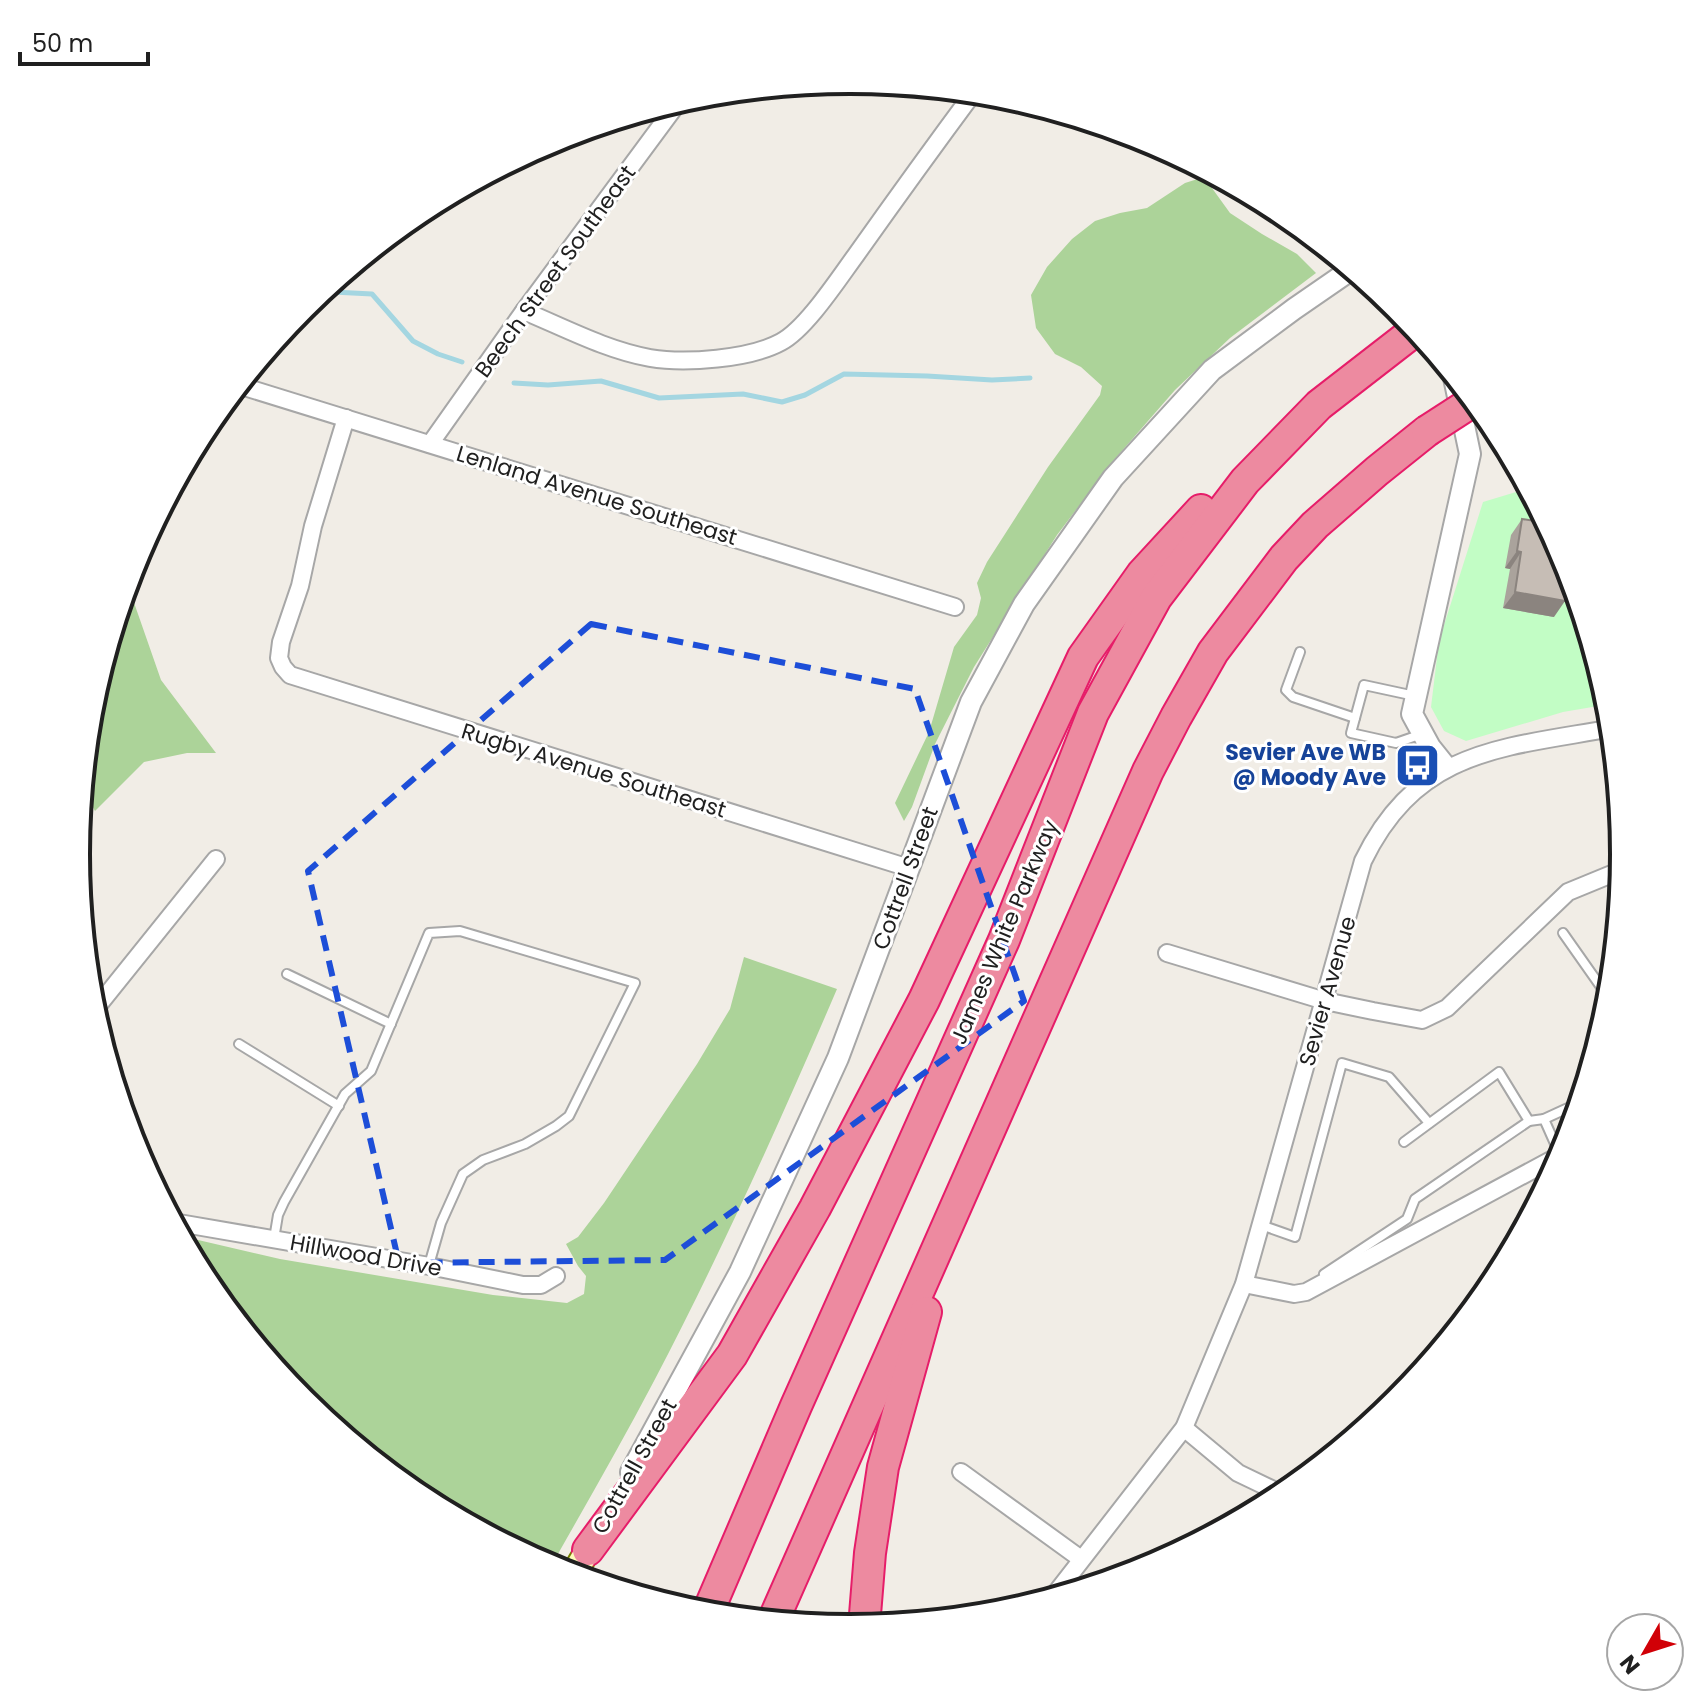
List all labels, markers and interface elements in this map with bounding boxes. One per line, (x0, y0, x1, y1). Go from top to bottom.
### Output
scale bar (20, 16, 148, 66)
text: 50 m (32, 27, 93, 60)
street label: Beech Street Southeast (468, 159, 643, 384)
street label: Lenland Avenue Southeast (453, 438, 741, 553)
street label: Rugby Avenue Southeast (458, 715, 730, 826)
place label: Sevier Ave WB @ Moody Ave (1225, 737, 1386, 793)
bus stop icon: Sevier Ave WB @ Moody Ave (1393, 741, 1441, 789)
street label: Cottrell Street (865, 802, 946, 954)
street label: James White Parkway (943, 815, 1066, 1049)
street label: Sevier Avenue (1291, 913, 1364, 1070)
street label: Hillwood Drive (288, 1227, 444, 1284)
street label: Cottrell Street (585, 1393, 684, 1539)
north arrow (1605, 1612, 1685, 1692)
text: N (1613, 1648, 1647, 1680)

